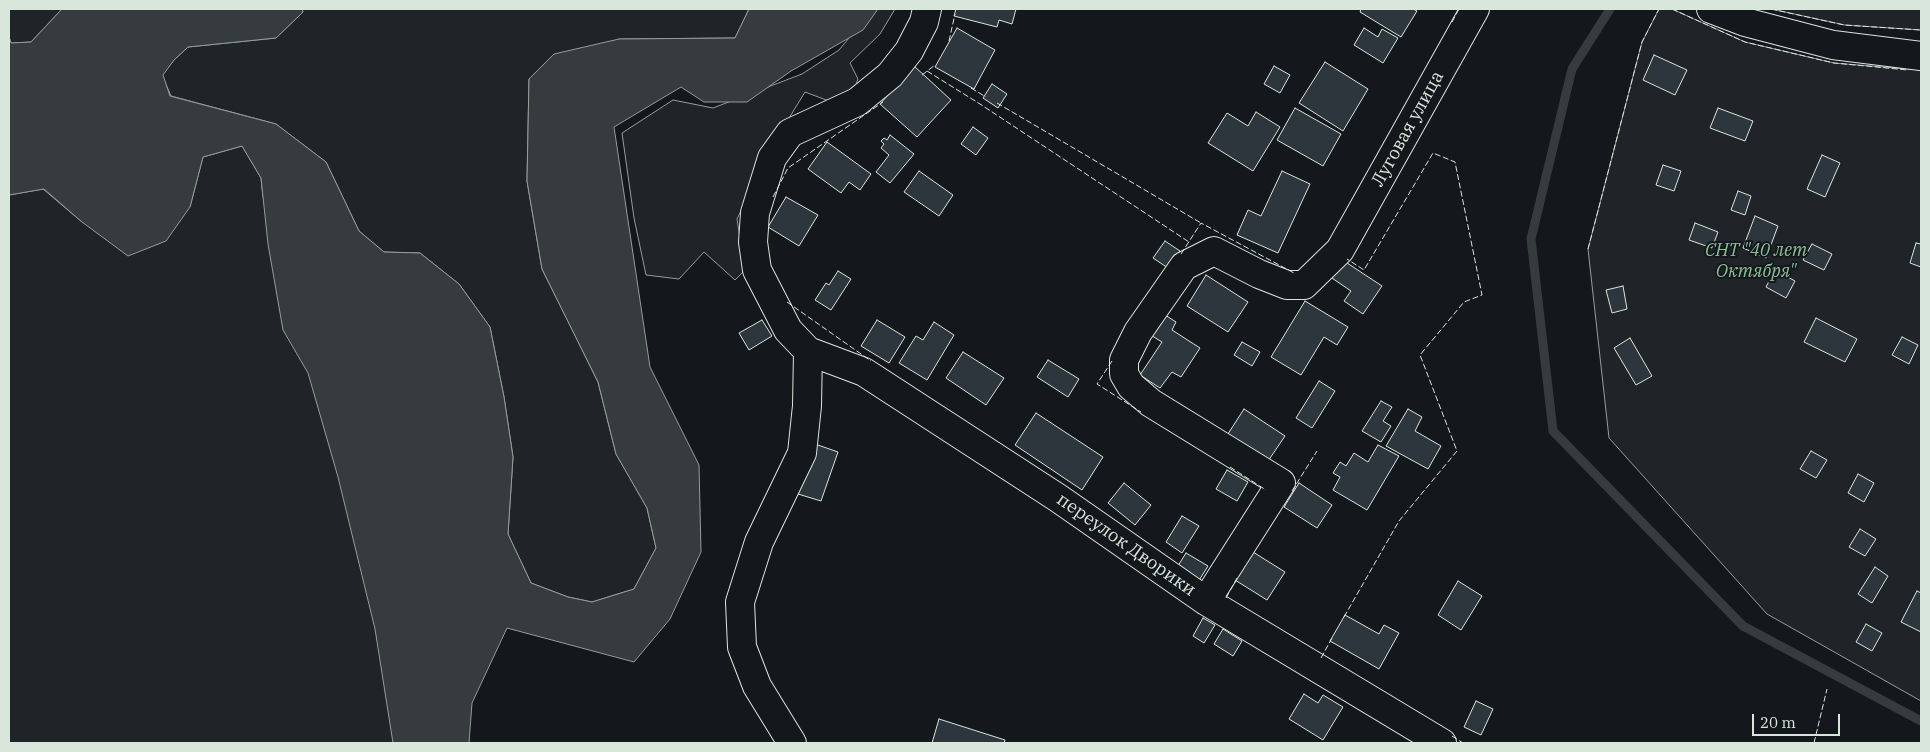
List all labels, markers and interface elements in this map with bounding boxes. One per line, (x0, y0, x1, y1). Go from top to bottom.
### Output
street label: Луговая улица (1367, 68, 1449, 190)
park label: СНТ "40 лет Октября" (1705, 240, 1807, 282)
street label: переулок Дворики (1052, 489, 1200, 601)
scale bar (1755, 704, 1842, 736)
text: 20 m (1760, 713, 1796, 732)

